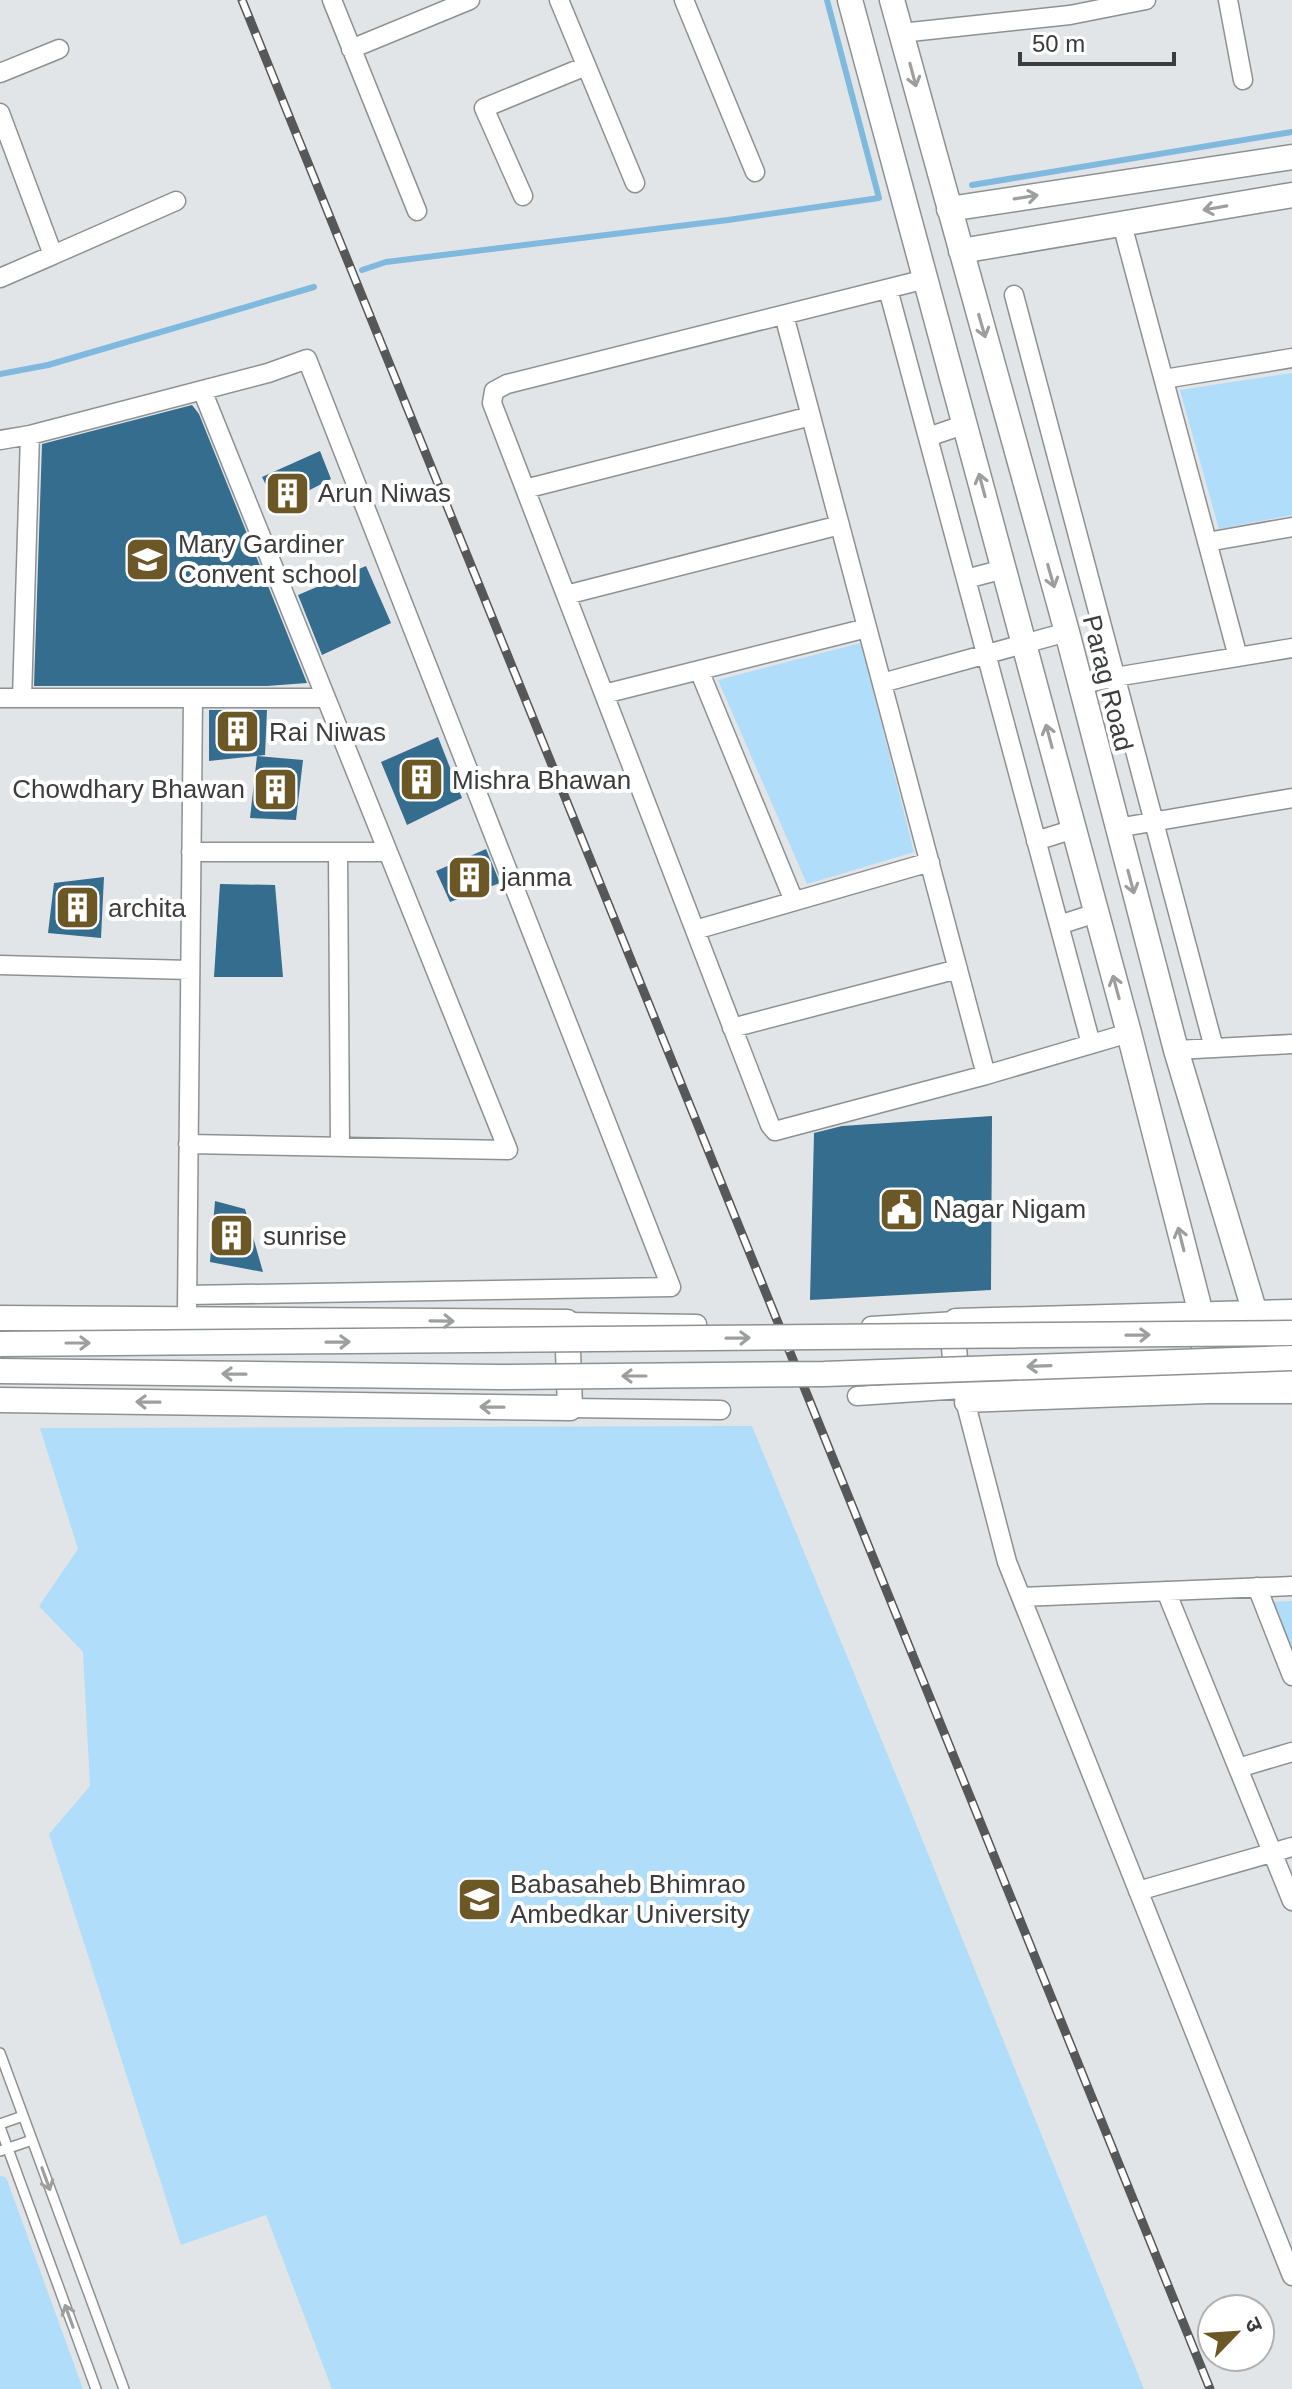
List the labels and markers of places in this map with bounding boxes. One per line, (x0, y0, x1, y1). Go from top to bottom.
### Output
building icon: Arun Niwas (263, 469, 311, 517)
place label: Arun Niwas (318, 478, 451, 508)
place label: Mary Gardiner Convent school (178, 529, 357, 589)
school or university icon: Mary Gardiner Convent school (123, 535, 171, 583)
building icon: Rai Niwas (214, 708, 262, 756)
place label: Rai Niwas (269, 717, 386, 747)
building icon: Mishra Bhawan (397, 756, 445, 804)
building icon: Chowdhary Bhawan (252, 765, 300, 813)
place label: Mishra Bhawan (452, 765, 631, 795)
place label: Chowdhary Bhawan (12, 774, 245, 804)
building icon: janma (446, 853, 494, 901)
place label: janma (500, 862, 572, 892)
building icon: archita (53, 884, 101, 932)
place label: archita (108, 893, 187, 923)
public building icon: Nagar Nigam (878, 1185, 926, 1233)
place label: Nagar Nigam (933, 1194, 1086, 1224)
building icon: sunrise (208, 1212, 256, 1260)
place label: sunrise (263, 1221, 347, 1251)
place label: Babasaheb Bhimrao Ambedkar University (510, 1869, 750, 1929)
school or university icon: Babasaheb Bhimrao Ambedkar University (455, 1875, 503, 1923)

